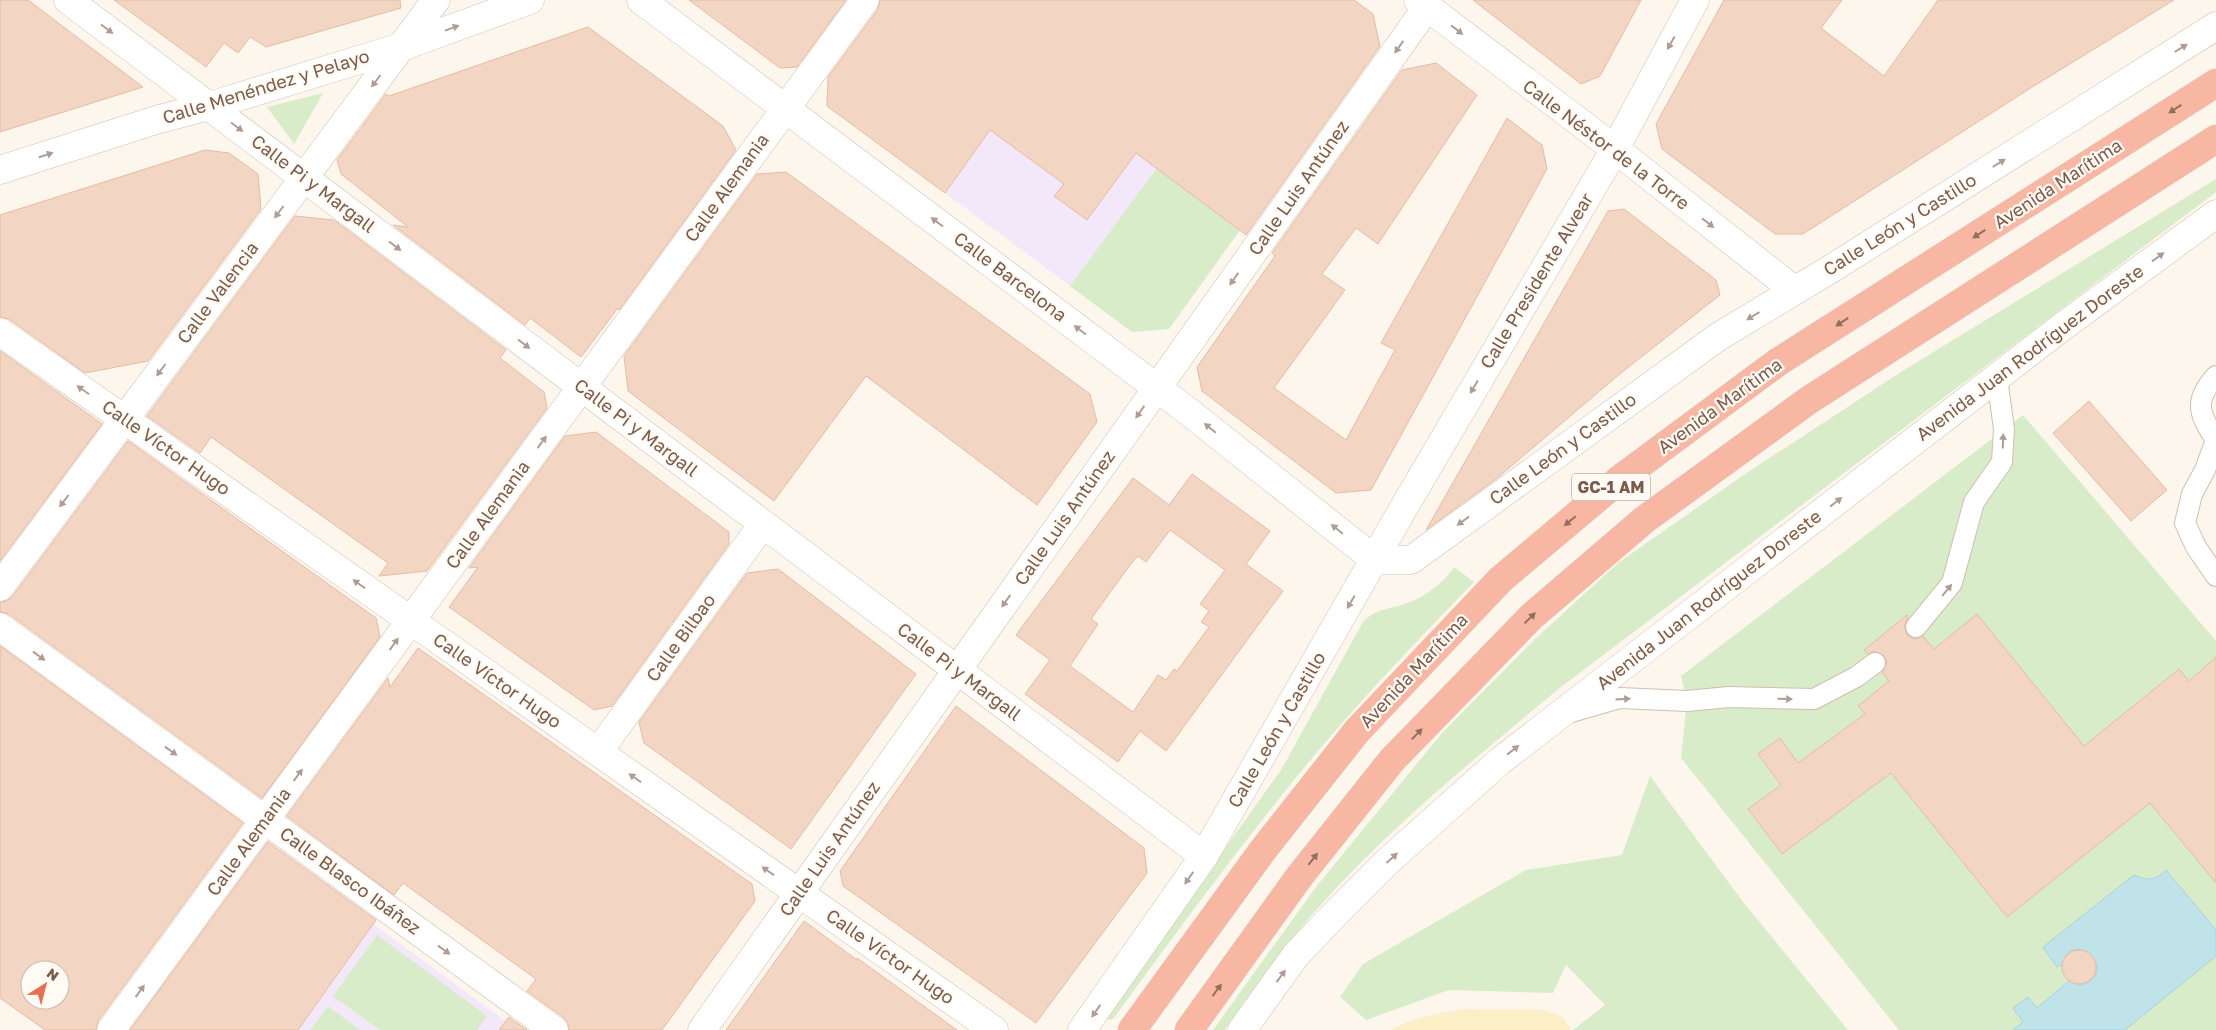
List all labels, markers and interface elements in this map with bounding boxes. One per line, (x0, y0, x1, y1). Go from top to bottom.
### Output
one-way arrow (100, 24, 113, 35)
one-way arrow (445, 24, 460, 32)
one-way arrow (1450, 24, 1463, 35)
one-way arrow (1667, 36, 1676, 49)
one-way arrow (1394, 40, 1404, 53)
street label: Calle Menéndez y Pelayo (160, 44, 372, 128)
one-way arrow (2175, 44, 2188, 53)
one-way arrow (371, 74, 381, 88)
street label: Calle Néstor de la Torre (1519, 74, 1694, 214)
one-way arrow (2168, 104, 2182, 114)
street label: Calle Luis Antúnez (1243, 116, 1353, 259)
one-way arrow (230, 122, 244, 132)
street label: Calle Pi y Margall (247, 129, 380, 237)
street label: Calle Alemania (680, 129, 773, 246)
street label: Avenida Marítima (1989, 134, 2126, 233)
one-way arrow (39, 151, 54, 159)
one-way arrow (1993, 158, 2006, 168)
street label: Calle León y Castillo (1819, 168, 1980, 280)
street label: Calle Presidente Alvear (1475, 189, 1597, 372)
one-way arrow (274, 205, 284, 219)
one-way arrow (930, 217, 944, 227)
one-way arrow (1701, 217, 1714, 228)
street label: Calle Barcelona (950, 227, 1071, 326)
one-way arrow (1972, 229, 1985, 239)
street label: Calle Valencia (172, 237, 263, 348)
one-way arrow (388, 241, 402, 251)
one-way arrow (2151, 251, 2164, 262)
street label: Avenida Juan Rodríguez Doreste (1911, 259, 2147, 445)
one-way arrow (1229, 272, 1239, 286)
one-way arrow (1746, 311, 1759, 320)
one-way arrow (1835, 317, 1848, 326)
one-way arrow (1073, 325, 1087, 335)
one-way arrow (517, 339, 531, 349)
street label: Avenida Marítima (1653, 353, 1786, 458)
one-way arrow (156, 363, 166, 377)
street label: Calle Pi y Margall (570, 373, 703, 481)
one-way arrow (1470, 381, 1479, 394)
one-way arrow (76, 385, 90, 395)
street label: Calle León y Castillo (1485, 387, 1640, 509)
street label: Calle Víctor Hugo (98, 395, 235, 500)
one-way arrow (1135, 405, 1145, 419)
one-way arrow (1204, 423, 1217, 434)
one-way arrow (1999, 433, 2007, 449)
one-way arrow (536, 436, 547, 449)
street label: Calle Luis Antúnez (1009, 446, 1119, 589)
street label: Calle Alemania (441, 456, 534, 573)
road number: GC-1 AM (1572, 474, 1650, 501)
one-way arrow (59, 494, 69, 508)
one-way arrow (1829, 496, 1842, 507)
street label: Avenida Juan Rodríguez Doreste (1592, 505, 1825, 694)
one-way arrow (1456, 516, 1470, 526)
one-way arrow (1564, 516, 1577, 527)
one-way arrow (1331, 524, 1344, 535)
one-way arrow (353, 578, 366, 589)
one-way arrow (1942, 583, 1953, 596)
street label: Calle Bilbao (641, 589, 719, 686)
one-way arrow (1001, 595, 1011, 608)
one-way arrow (1346, 595, 1355, 609)
street label: Avenida Marítima (1355, 609, 1472, 732)
one-way arrow (1524, 612, 1536, 624)
street label: Calle Pi y Margall (893, 617, 1026, 725)
street label: Calle Víctor Hugo (429, 628, 566, 733)
one-way arrow (389, 637, 399, 651)
street label: Calle León y Castillo (1223, 648, 1330, 811)
one-way arrow (33, 651, 46, 661)
one-way arrow (1615, 695, 1631, 703)
one-way arrow (1777, 695, 1793, 703)
one-way arrow (1411, 729, 1423, 741)
one-way arrow (1507, 745, 1520, 756)
one-way arrow (164, 746, 178, 756)
one-way arrow (293, 768, 303, 782)
one-way arrow (628, 773, 642, 783)
street label: Calle Luis Antúnez (774, 777, 884, 920)
street label: Calle Alemania (202, 783, 295, 900)
street label: Calle Blasco Ibáñez (276, 822, 425, 939)
one-way arrow (1385, 852, 1397, 864)
one-way arrow (1308, 853, 1319, 866)
one-way arrow (761, 866, 775, 876)
one-way arrow (1184, 871, 1194, 885)
street label: Calle Víctor Hugo (822, 904, 959, 1009)
one-way arrow (437, 945, 451, 955)
north arrow (20, 960, 70, 1010)
text: N (44, 964, 62, 984)
one-way arrow (1276, 969, 1286, 983)
one-way arrow (135, 984, 145, 998)
one-way arrow (1212, 984, 1222, 997)
one-way arrow (1091, 1004, 1101, 1018)

